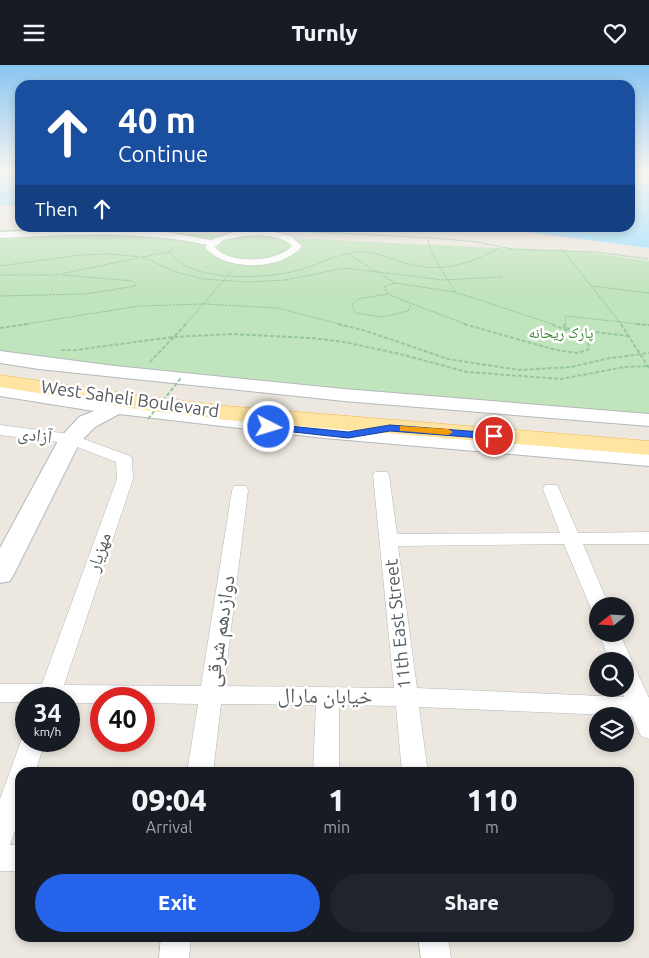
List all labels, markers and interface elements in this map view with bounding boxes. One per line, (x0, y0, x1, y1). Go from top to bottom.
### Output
icon: menu (20, 19, 48, 47)
icon: heart (601, 19, 629, 47)
text: Turnly (292, 20, 357, 45)
icon: ahead (35, 100, 100, 165)
text: 40 m (118, 100, 196, 140)
text: Continue (118, 141, 208, 166)
icon: ahead (88, 195, 116, 223)
text: Then (35, 198, 78, 220)
park label: پارک ریحانه (529, 324, 593, 342)
street label: West Saheli Boulevard (40, 376, 221, 420)
position arrow (242, 400, 294, 452)
pin (473, 415, 515, 457)
street label: آزادی (17, 422, 54, 448)
icon: arrive (480, 422, 508, 450)
street label: مهزیار (82, 530, 115, 575)
street label: 11th East Street (380, 558, 414, 690)
street label: دوازدهم شرقی (199, 574, 242, 689)
north arrow (589, 597, 634, 643)
map controls (589, 597, 634, 752)
button: search (589, 652, 634, 697)
street label: خیابان مارال (277, 682, 373, 709)
speed limit sign: 40 (90, 687, 155, 752)
text: 34 (33, 699, 62, 727)
button: layers (589, 707, 634, 752)
text: km/h (34, 725, 61, 738)
text: 09:04 (132, 783, 207, 817)
text: 1 (328, 783, 345, 817)
text: 110 (467, 783, 517, 817)
text: Arrival (146, 818, 192, 836)
text: min (323, 818, 350, 836)
text: m (485, 818, 499, 836)
button: Exit (35, 874, 320, 932)
button: Share (330, 874, 614, 932)

